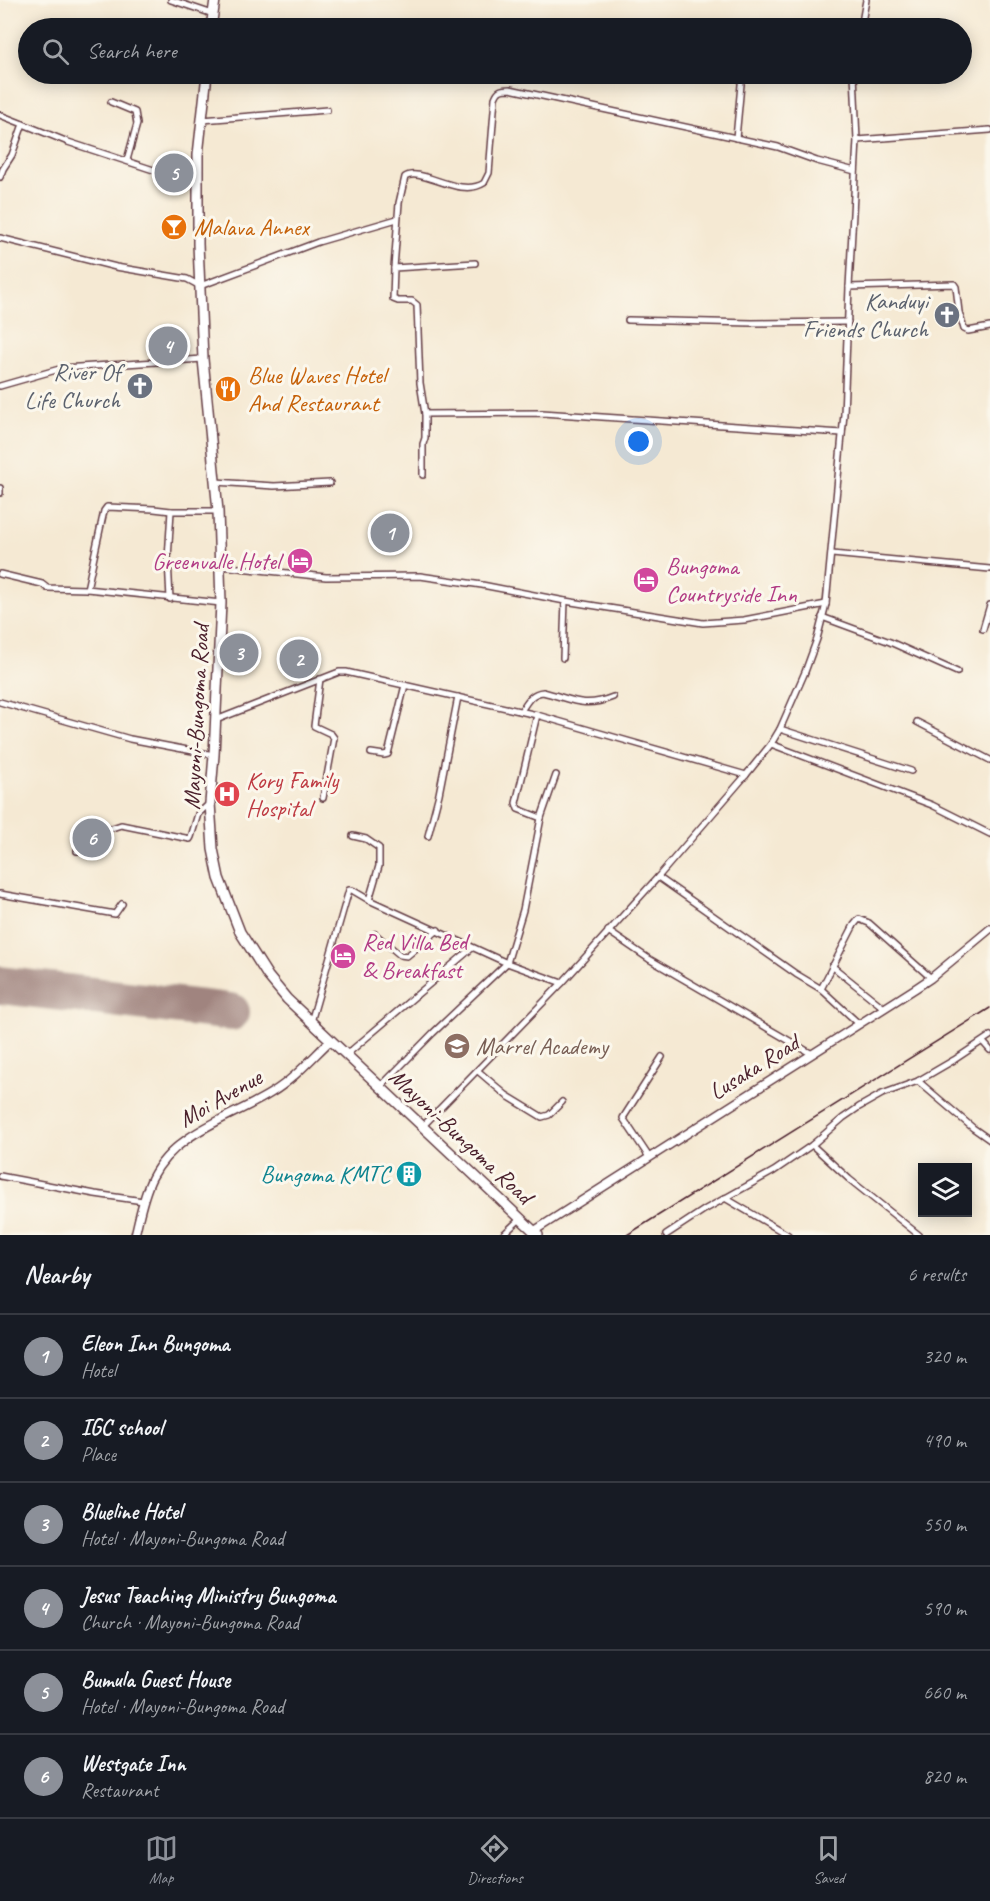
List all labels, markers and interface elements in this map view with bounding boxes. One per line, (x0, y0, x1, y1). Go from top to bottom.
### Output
search box (18, 18, 972, 84)
icon: search (39, 35, 72, 68)
text: Search here (87, 37, 177, 65)
pin: 5 (154, 150, 194, 195)
bar icon: Malava Annex (159, 212, 189, 242)
place label: Malava Annex (194, 212, 310, 242)
place label: Kanduyi Friends Church (803, 286, 932, 344)
church icon: Kanduyi Friends Church (932, 300, 962, 330)
pin: 4 (148, 324, 188, 368)
place label: River Of Life Church (25, 357, 126, 415)
place label: Blue Waves Hotel And Restaurant (248, 360, 390, 418)
church icon: River Of Life Church (125, 371, 155, 401)
restaurant icon: Blue Waves Hotel And Restaurant (213, 374, 243, 404)
your location (624, 427, 653, 456)
pin: 1 (370, 510, 410, 556)
place label: Greenvalle Hotel (152, 546, 284, 576)
hotel icon: Greenvalle Hotel (285, 546, 315, 576)
place label: Bungoma Countryside Inn (666, 551, 797, 609)
hotel icon: Bungoma Countryside Inn (631, 565, 661, 595)
street label: Mayoni-Bungoma Road (176, 620, 216, 810)
pin: 3 (220, 630, 258, 676)
pin: 2 (280, 636, 318, 682)
place label: Kory Family Hospital (246, 765, 340, 823)
hospital icon: Kory Family Hospital (212, 779, 242, 809)
pin: 6 (72, 816, 112, 860)
place label: Red Villa Bed & Breakfast (362, 927, 471, 985)
hotel icon: Red Villa Bed & Breakfast (328, 941, 358, 971)
street label: Lusaka Road (703, 1026, 808, 1106)
school or university icon: Marrel Academy (442, 1031, 472, 1061)
place label: Marrel Academy (476, 1031, 610, 1061)
street label: Moi Avenue (173, 1061, 269, 1134)
street label: Mayoni-Bungoma Road (383, 1062, 542, 1213)
place label: Bungoma KMTC (260, 1159, 393, 1189)
building icon: Bungoma KMTC (394, 1159, 424, 1189)
map controls (918, 1163, 972, 1217)
button: layers (918, 1163, 972, 1217)
text: Nearby (24, 1258, 89, 1291)
text: 6 results (907, 1262, 966, 1287)
text: Eleon Inn Bungoma (81, 1330, 229, 1358)
text: 1 (39, 1344, 48, 1369)
text: 320 m (923, 1344, 966, 1369)
text: Hotel (81, 1358, 116, 1383)
text: IGC school (81, 1414, 163, 1442)
text: 2 (39, 1428, 48, 1453)
text: 490 m (923, 1428, 966, 1453)
text: Place (81, 1442, 116, 1467)
text: Blueline Hotel (81, 1498, 182, 1526)
text: 3 (39, 1512, 48, 1537)
text: 550 m (923, 1512, 966, 1537)
text: Hotel · Mayoni-Bungoma Road (81, 1526, 284, 1551)
text: Jesus Teaching Ministry Bungoma (81, 1582, 336, 1610)
text: 4 (39, 1596, 48, 1621)
text: 590 m (923, 1596, 966, 1621)
text: Church · Mayoni-Bungoma Road (81, 1610, 299, 1635)
text: Bumula Guest House (81, 1666, 230, 1694)
text: 5 (39, 1680, 48, 1705)
text: 660 m (923, 1680, 966, 1705)
text: Hotel · Mayoni-Bungoma Road (81, 1694, 284, 1719)
text: Westgate Inn (81, 1750, 186, 1778)
text: 6 (39, 1764, 48, 1789)
text: 820 m (923, 1764, 966, 1789)
text: Restaurant (81, 1778, 158, 1803)
tab: Map (145, 1832, 178, 1888)
tab: Directions (467, 1832, 523, 1888)
tab: Saved (812, 1832, 845, 1888)

